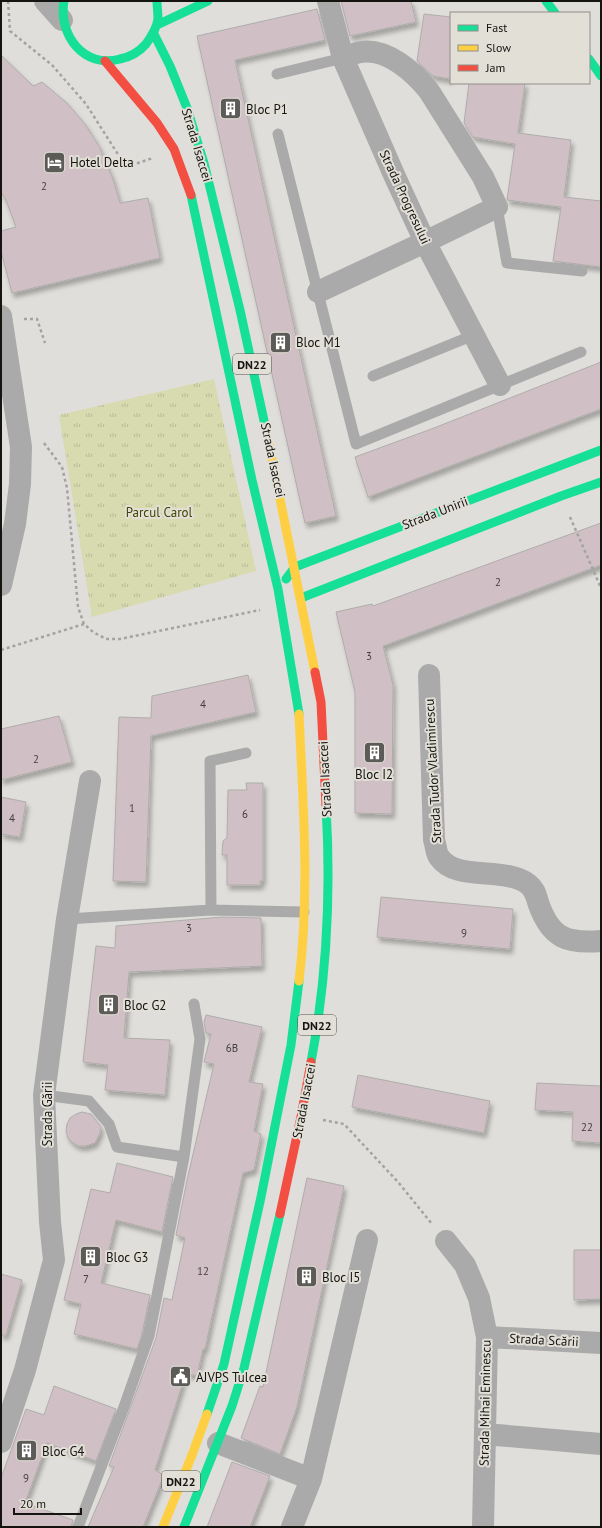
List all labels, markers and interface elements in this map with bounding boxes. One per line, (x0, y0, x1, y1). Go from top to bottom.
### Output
legend (450, 12, 590, 84)
text: Fast (486, 20, 507, 35)
text: Slow (486, 40, 511, 55)
text: Jam (485, 60, 505, 75)
building icon: Bloc P1 (217, 96, 243, 122)
place label: Bloc P1 (246, 101, 288, 118)
street label: Strada Isaccei (178, 106, 216, 184)
street label: Strada Progresului (376, 147, 434, 247)
hotel icon: Hotel Delta (41, 149, 67, 175)
place label: Hotel Delta (70, 154, 134, 171)
house number: 2 (41, 179, 47, 193)
building icon: Bloc M1 (268, 329, 294, 355)
place label: Bloc M1 (296, 334, 341, 351)
road number: DN22 (233, 354, 271, 374)
street label: Strada Isaccei (257, 421, 289, 499)
street label: Strada Unirii (399, 493, 471, 533)
park label: Parcul Carol (126, 504, 193, 521)
house number: 2 (495, 575, 501, 589)
house number: 3 (366, 649, 372, 663)
house number: 4 (200, 697, 206, 711)
street label: Strada Tudor Vladimirescu (421, 698, 445, 844)
building icon: Bloc I2 (361, 739, 387, 765)
street label: Strada Isaccei (315, 741, 335, 817)
house number: 2 (33, 752, 39, 766)
place label: Bloc I2 (355, 766, 393, 783)
house number: 1 (129, 801, 135, 815)
house number: 6 (242, 807, 248, 821)
house number: 4 (9, 811, 15, 825)
house number: 3 (186, 921, 192, 935)
house number: 9 (461, 926, 467, 940)
building icon: Bloc G2 (95, 992, 121, 1018)
place label: Bloc G2 (124, 997, 166, 1014)
road number: DN22 (298, 1015, 336, 1035)
house number: 6B (226, 1041, 238, 1055)
street label: Strada Isaccei (288, 1062, 320, 1140)
street label: Strada Gării (39, 1082, 56, 1146)
house number: 22 (581, 1120, 593, 1134)
building icon: Bloc G3 (78, 1244, 104, 1270)
place label: Bloc G3 (106, 1249, 148, 1266)
house number: 12 (197, 1264, 209, 1278)
building icon: Bloc I5 (293, 1264, 319, 1290)
place label: Bloc I5 (322, 1269, 360, 1286)
house number: 7 (83, 1272, 89, 1286)
street label: Strada Scării (509, 1330, 579, 1350)
street label: Strada Mihai Eminescu (475, 1340, 495, 1466)
public building icon: AJVPS Tulcea (167, 1364, 193, 1390)
place label: AJVPS Tulcea (196, 1369, 267, 1386)
building icon: Bloc G4 (14, 1438, 40, 1464)
place label: Bloc G4 (42, 1443, 84, 1460)
house number: 9 (23, 1471, 29, 1485)
road number: DN22 (162, 1471, 200, 1491)
scale bar (14, 1490, 81, 1516)
text: 20 m (20, 1496, 46, 1511)

